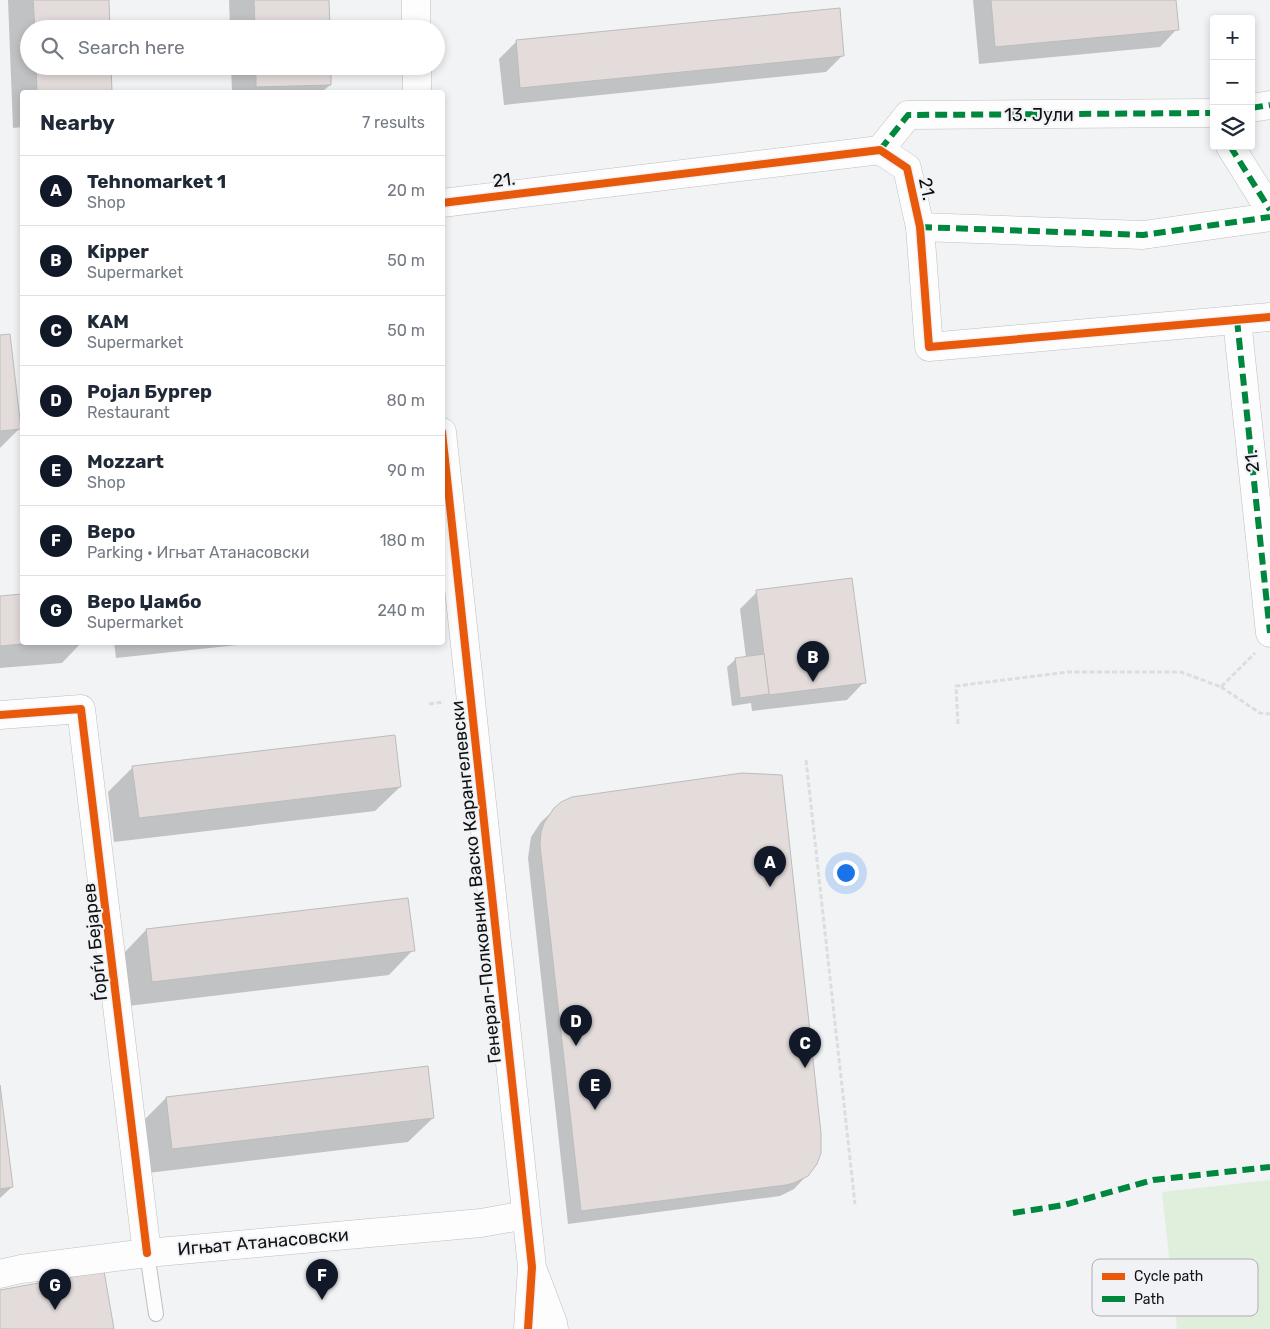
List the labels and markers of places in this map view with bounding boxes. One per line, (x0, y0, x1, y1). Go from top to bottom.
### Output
pin: B (797, 641, 829, 682)
pin: A (754, 846, 786, 887)
pin: D (560, 1005, 592, 1046)
pin: C (789, 1027, 821, 1068)
pin: E (579, 1069, 611, 1110)
pin: F (306, 1259, 338, 1300)
pin: G (39, 1269, 71, 1310)

